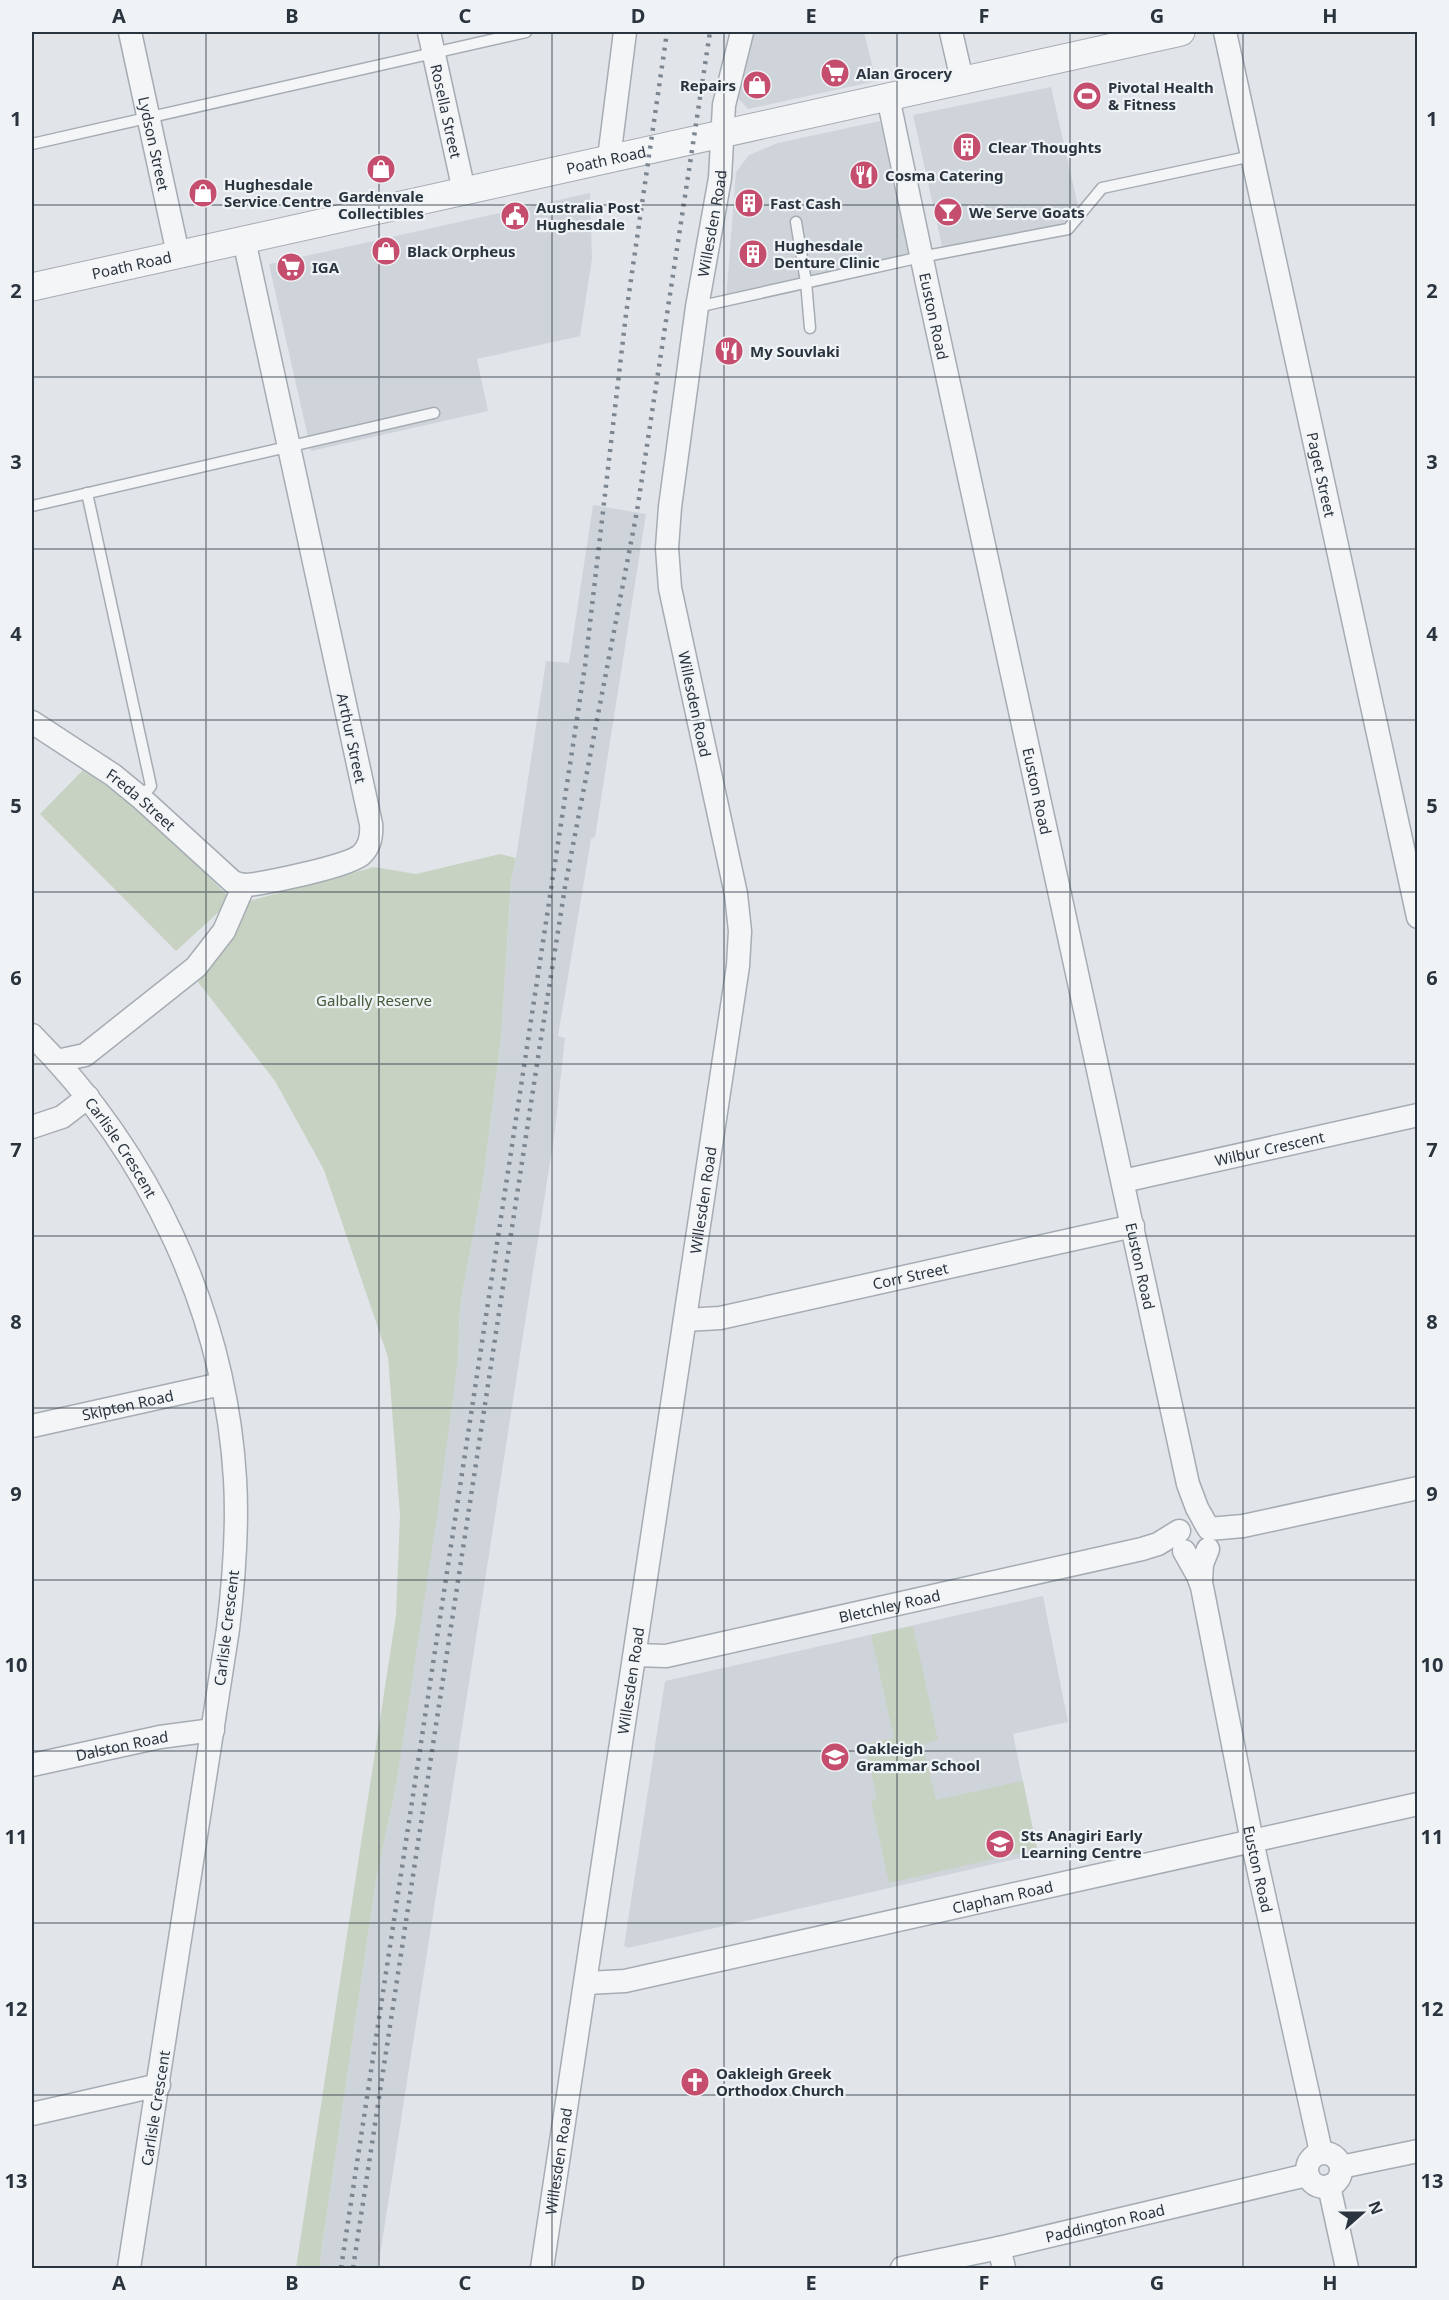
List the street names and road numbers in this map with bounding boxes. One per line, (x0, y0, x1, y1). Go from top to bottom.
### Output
street label: Rosella Street (426, 62, 467, 161)
street label: Lydson Street (134, 94, 174, 193)
street label: Poath Road (564, 141, 648, 178)
street label: Willesden Road (693, 169, 730, 278)
street label: Poath Road (90, 246, 173, 283)
street label: Euston Road (915, 271, 953, 362)
street label: Paget Street (1303, 430, 1341, 520)
street label: Willesden Road (674, 649, 716, 759)
street label: Arthur Street (333, 691, 371, 786)
street label: Euston Road (1018, 746, 1057, 836)
street label: Freda Street (103, 764, 181, 835)
street label: Carlisle Crescent (81, 1093, 162, 1202)
street label: Wilbur Crescent (1213, 1126, 1327, 1170)
street label: Willesden Road (685, 1145, 721, 1255)
street label: Euston Road (1121, 1221, 1160, 1311)
street label: Corr Street (871, 1257, 951, 1294)
street label: Skipton Road (80, 1385, 175, 1425)
street label: Carlisle Crescent (209, 1568, 243, 1687)
street label: Bletchley Road (837, 1585, 942, 1627)
street label: Willesden Road (612, 1626, 648, 1736)
street label: Dalston Road (74, 1726, 169, 1765)
street label: Euston Road (1239, 1824, 1278, 1914)
street label: Clapham Road (950, 1876, 1055, 1918)
street label: Carlisle Crescent (136, 2048, 174, 2167)
street label: Willesden Road (540, 2106, 576, 2216)
street label: Paddington Road (1043, 2199, 1167, 2247)

